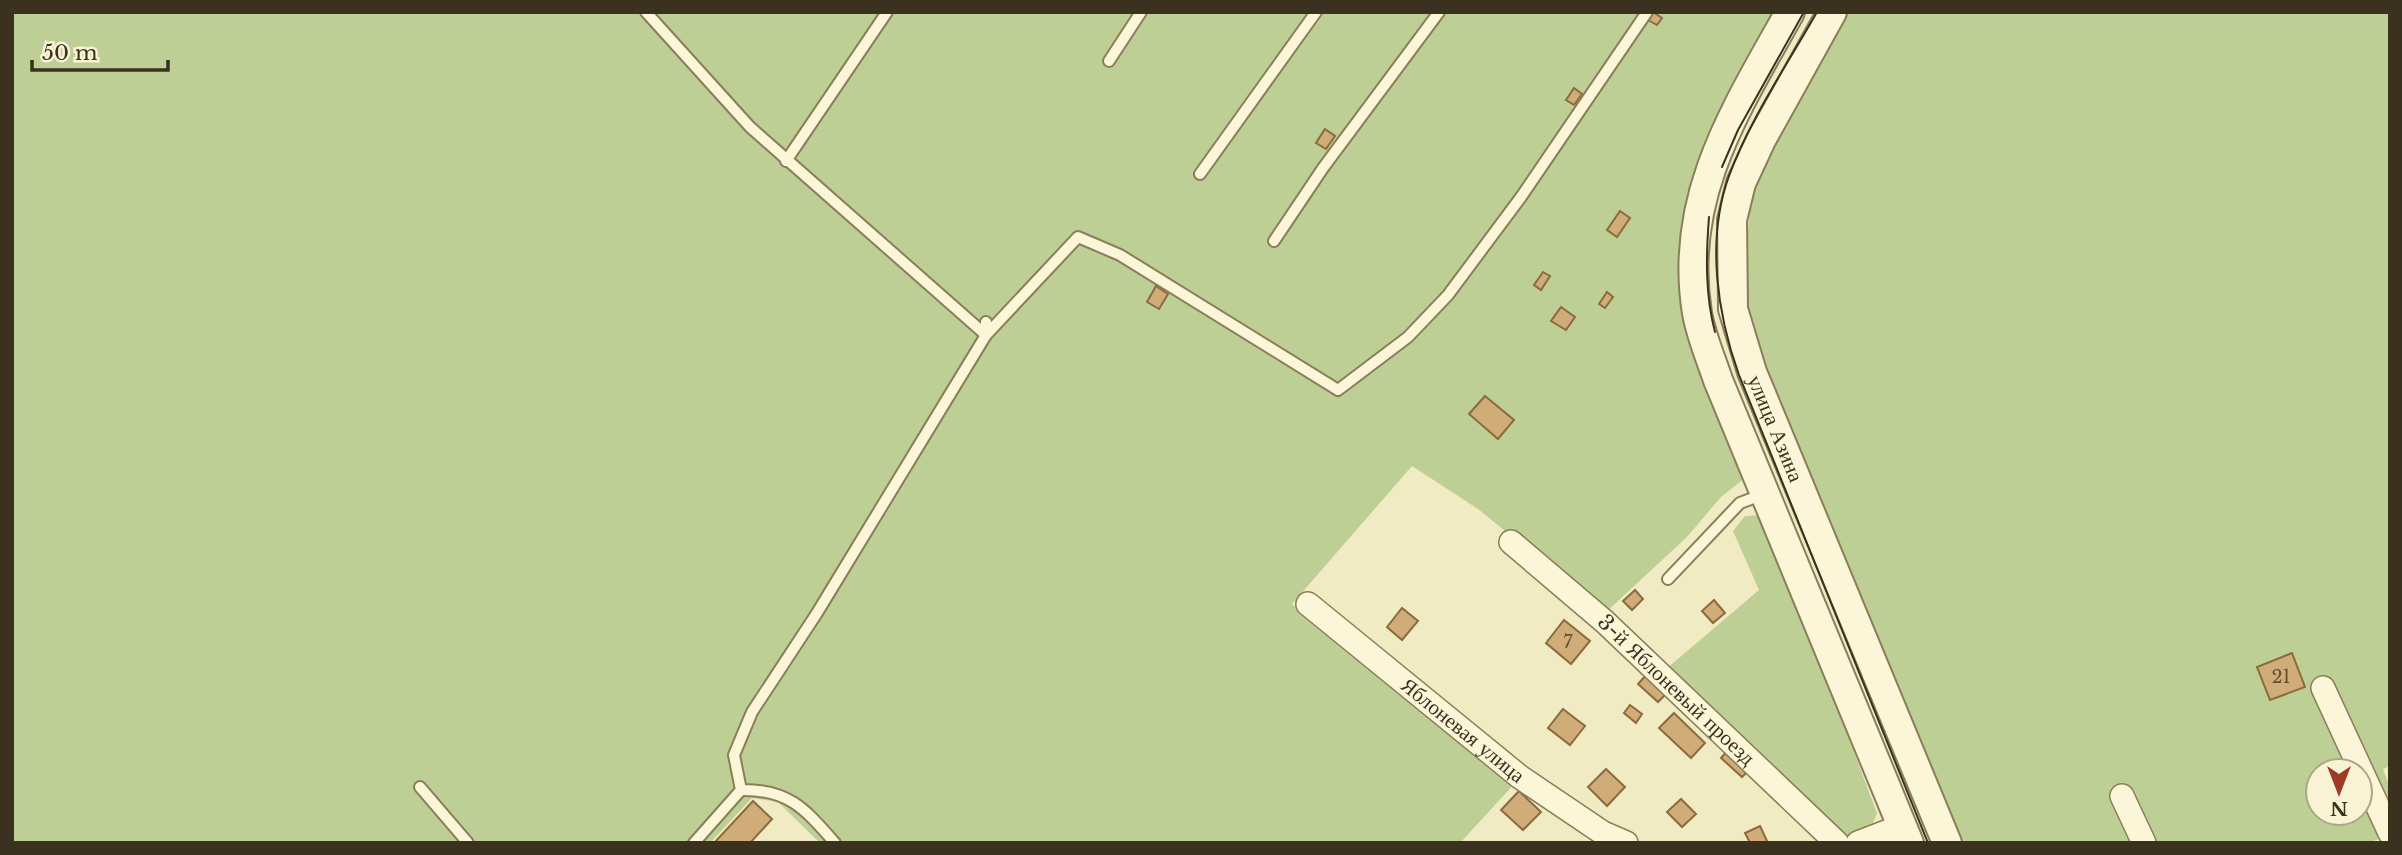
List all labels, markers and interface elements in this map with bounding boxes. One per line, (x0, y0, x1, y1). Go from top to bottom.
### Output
scale bar (32, 28, 168, 72)
text: 50 m (42, 40, 98, 66)
street label: улица Азина (1742, 371, 1809, 487)
street label: 3-й Яблоневый проезд (1592, 609, 1761, 771)
house number: 7 (1563, 631, 1573, 653)
house number: 21 (2271, 666, 2291, 688)
street label: Яблоневая улица (1396, 672, 1531, 789)
north arrow (2304, 757, 2374, 827)
text: N (2330, 797, 2348, 820)

